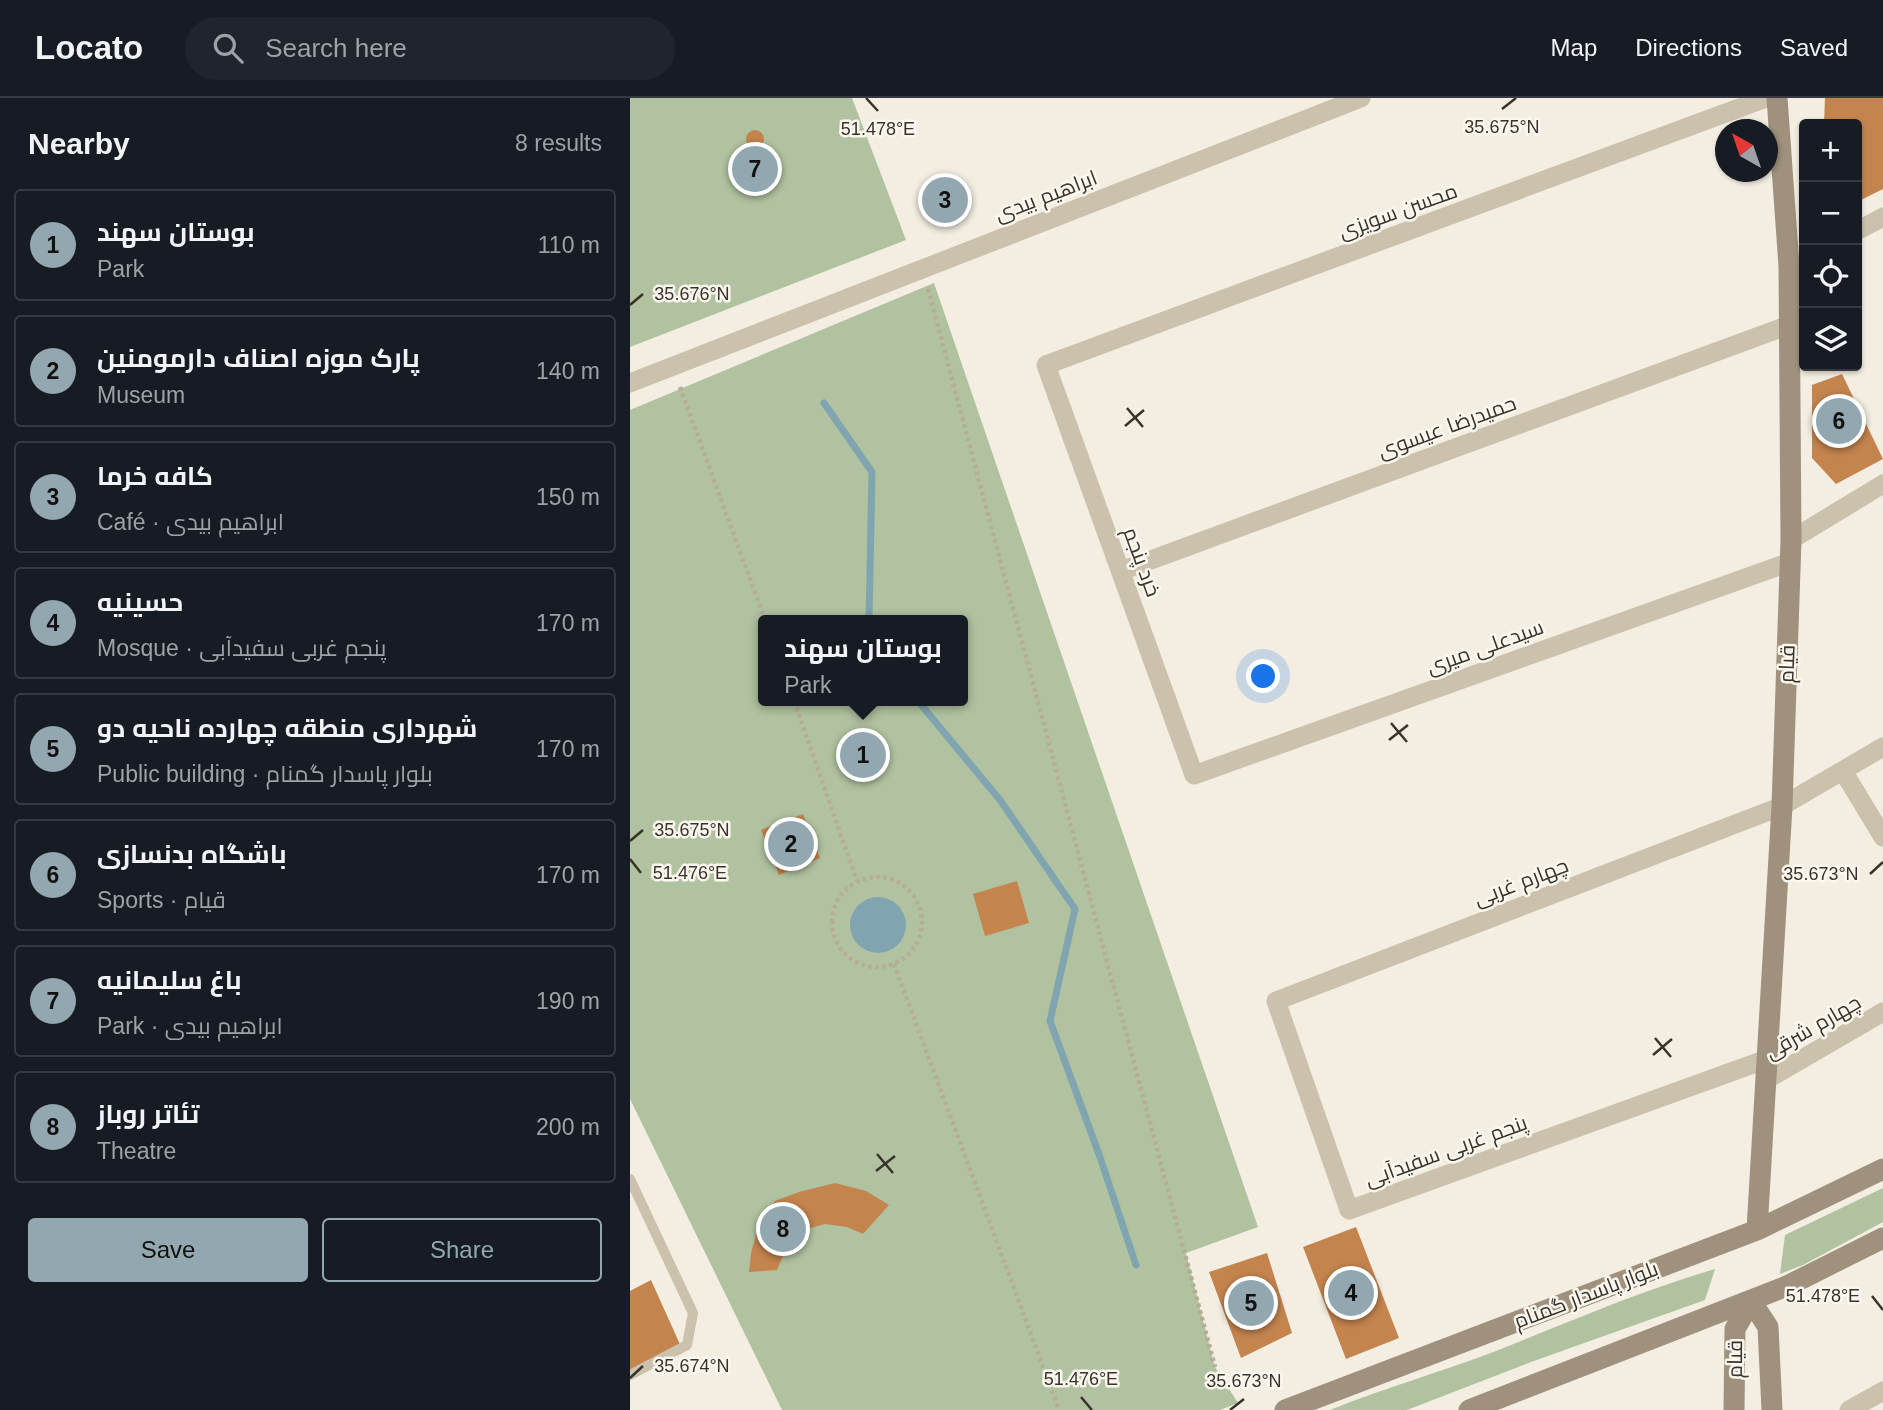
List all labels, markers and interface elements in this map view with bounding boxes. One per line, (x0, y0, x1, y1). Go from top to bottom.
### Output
search box (185, 17, 675, 80)
text: Locato (35, 29, 143, 66)
icon: search (209, 29, 247, 67)
text: Search here (265, 33, 407, 63)
text: Map (1551, 34, 1597, 61)
text: Directions (1635, 34, 1742, 61)
text: Saved (1780, 34, 1848, 61)
text: 35.675°N (1464, 117, 1540, 137)
text: 51.478°E (841, 119, 915, 139)
north arrow (1715, 119, 1778, 182)
map controls (1799, 119, 1862, 371)
button: + (1799, 119, 1862, 182)
text: Nearby (28, 127, 130, 160)
text: 8 results (515, 130, 602, 156)
pin: 7 (732, 143, 778, 195)
street label: ابراهیم بیدی (991, 166, 1101, 228)
pin: 3 (922, 174, 968, 226)
street label: محسن سویزی (1335, 178, 1461, 245)
button: − (1799, 182, 1862, 245)
text: بوستان سهند (97, 217, 255, 247)
text: 1 (47, 232, 59, 258)
text: 110 m (538, 232, 600, 258)
button: locate (1799, 245, 1862, 308)
text: Park (97, 256, 144, 282)
text: 35.676°N (654, 284, 730, 304)
button: layers (1799, 308, 1862, 371)
text: پارک موزه اصناف دارمومنین (97, 343, 420, 373)
text: 2 (47, 358, 59, 384)
text: 140 m (536, 358, 600, 384)
text: Museum (97, 382, 185, 408)
street label: حمیدرضا عیسوی (1374, 391, 1520, 464)
pin: 6 (1816, 395, 1862, 447)
text: کافه خرما (97, 461, 213, 491)
text: 3 (47, 484, 59, 510)
text: 150 m (536, 484, 600, 510)
text: Café · ابراهیم بیدی (97, 509, 284, 535)
street label: خرد پنجم (1116, 524, 1166, 601)
text: حسینیه (97, 587, 183, 617)
text: 4 (47, 610, 59, 636)
text: 170 m (536, 610, 600, 636)
popup (758, 615, 968, 706)
street label: سیدعلی میری (1423, 615, 1547, 680)
text: بوستان سهند (784, 633, 942, 663)
text: Mosque · پنجم غربی سفیدآبی (97, 635, 386, 661)
street label: قیام (1774, 644, 1802, 684)
your location (1246, 659, 1280, 693)
text: Park (784, 672, 832, 698)
text: شهرداری منطقه چهارده ناحیه دو (97, 713, 477, 743)
pin: 1 (840, 729, 886, 781)
text: 5 (47, 736, 59, 762)
text: 170 m (536, 736, 600, 762)
text: Public building · بلوار پاسدار گمنام (97, 761, 433, 787)
pin: 2 (768, 818, 814, 870)
text: 35.675°N (654, 820, 730, 840)
text: باشگاه بدنسازی (97, 839, 287, 869)
street label: چهارم غربی (1470, 853, 1572, 913)
text: 6 (47, 862, 59, 888)
text: 170 m (536, 862, 600, 888)
text: 51.476°E (653, 863, 727, 883)
text: 35.673°N (1783, 864, 1859, 884)
text: Sports · قیام (97, 887, 226, 913)
text: باغ سلیمانیه (97, 965, 242, 995)
text: 7 (47, 988, 59, 1014)
text: 190 m (536, 988, 600, 1014)
street label: چهارم شرقی (1761, 990, 1866, 1066)
text: Park · ابراهیم بیدی (97, 1013, 283, 1039)
text: تئاتر روباز (97, 1099, 199, 1129)
street label: پنجم غربی سفیدآبی (1362, 1110, 1531, 1193)
text: 8 (47, 1114, 59, 1140)
text: 200 m (536, 1114, 600, 1140)
text: Theatre (97, 1138, 176, 1164)
pin: 8 (760, 1203, 806, 1255)
button: Save (28, 1218, 308, 1282)
button: Share (322, 1218, 602, 1282)
street label: بلوار پاسدار گمنام (1511, 1256, 1662, 1335)
pin: 4 (1328, 1267, 1374, 1319)
pin: 5 (1228, 1277, 1274, 1329)
text: 51.478°E (1786, 1286, 1860, 1306)
street label: قیام (1723, 1340, 1749, 1378)
text: 35.674°N (654, 1356, 730, 1376)
text: 51.476°E (1044, 1369, 1118, 1389)
text: 35.673°N (1206, 1371, 1282, 1391)

